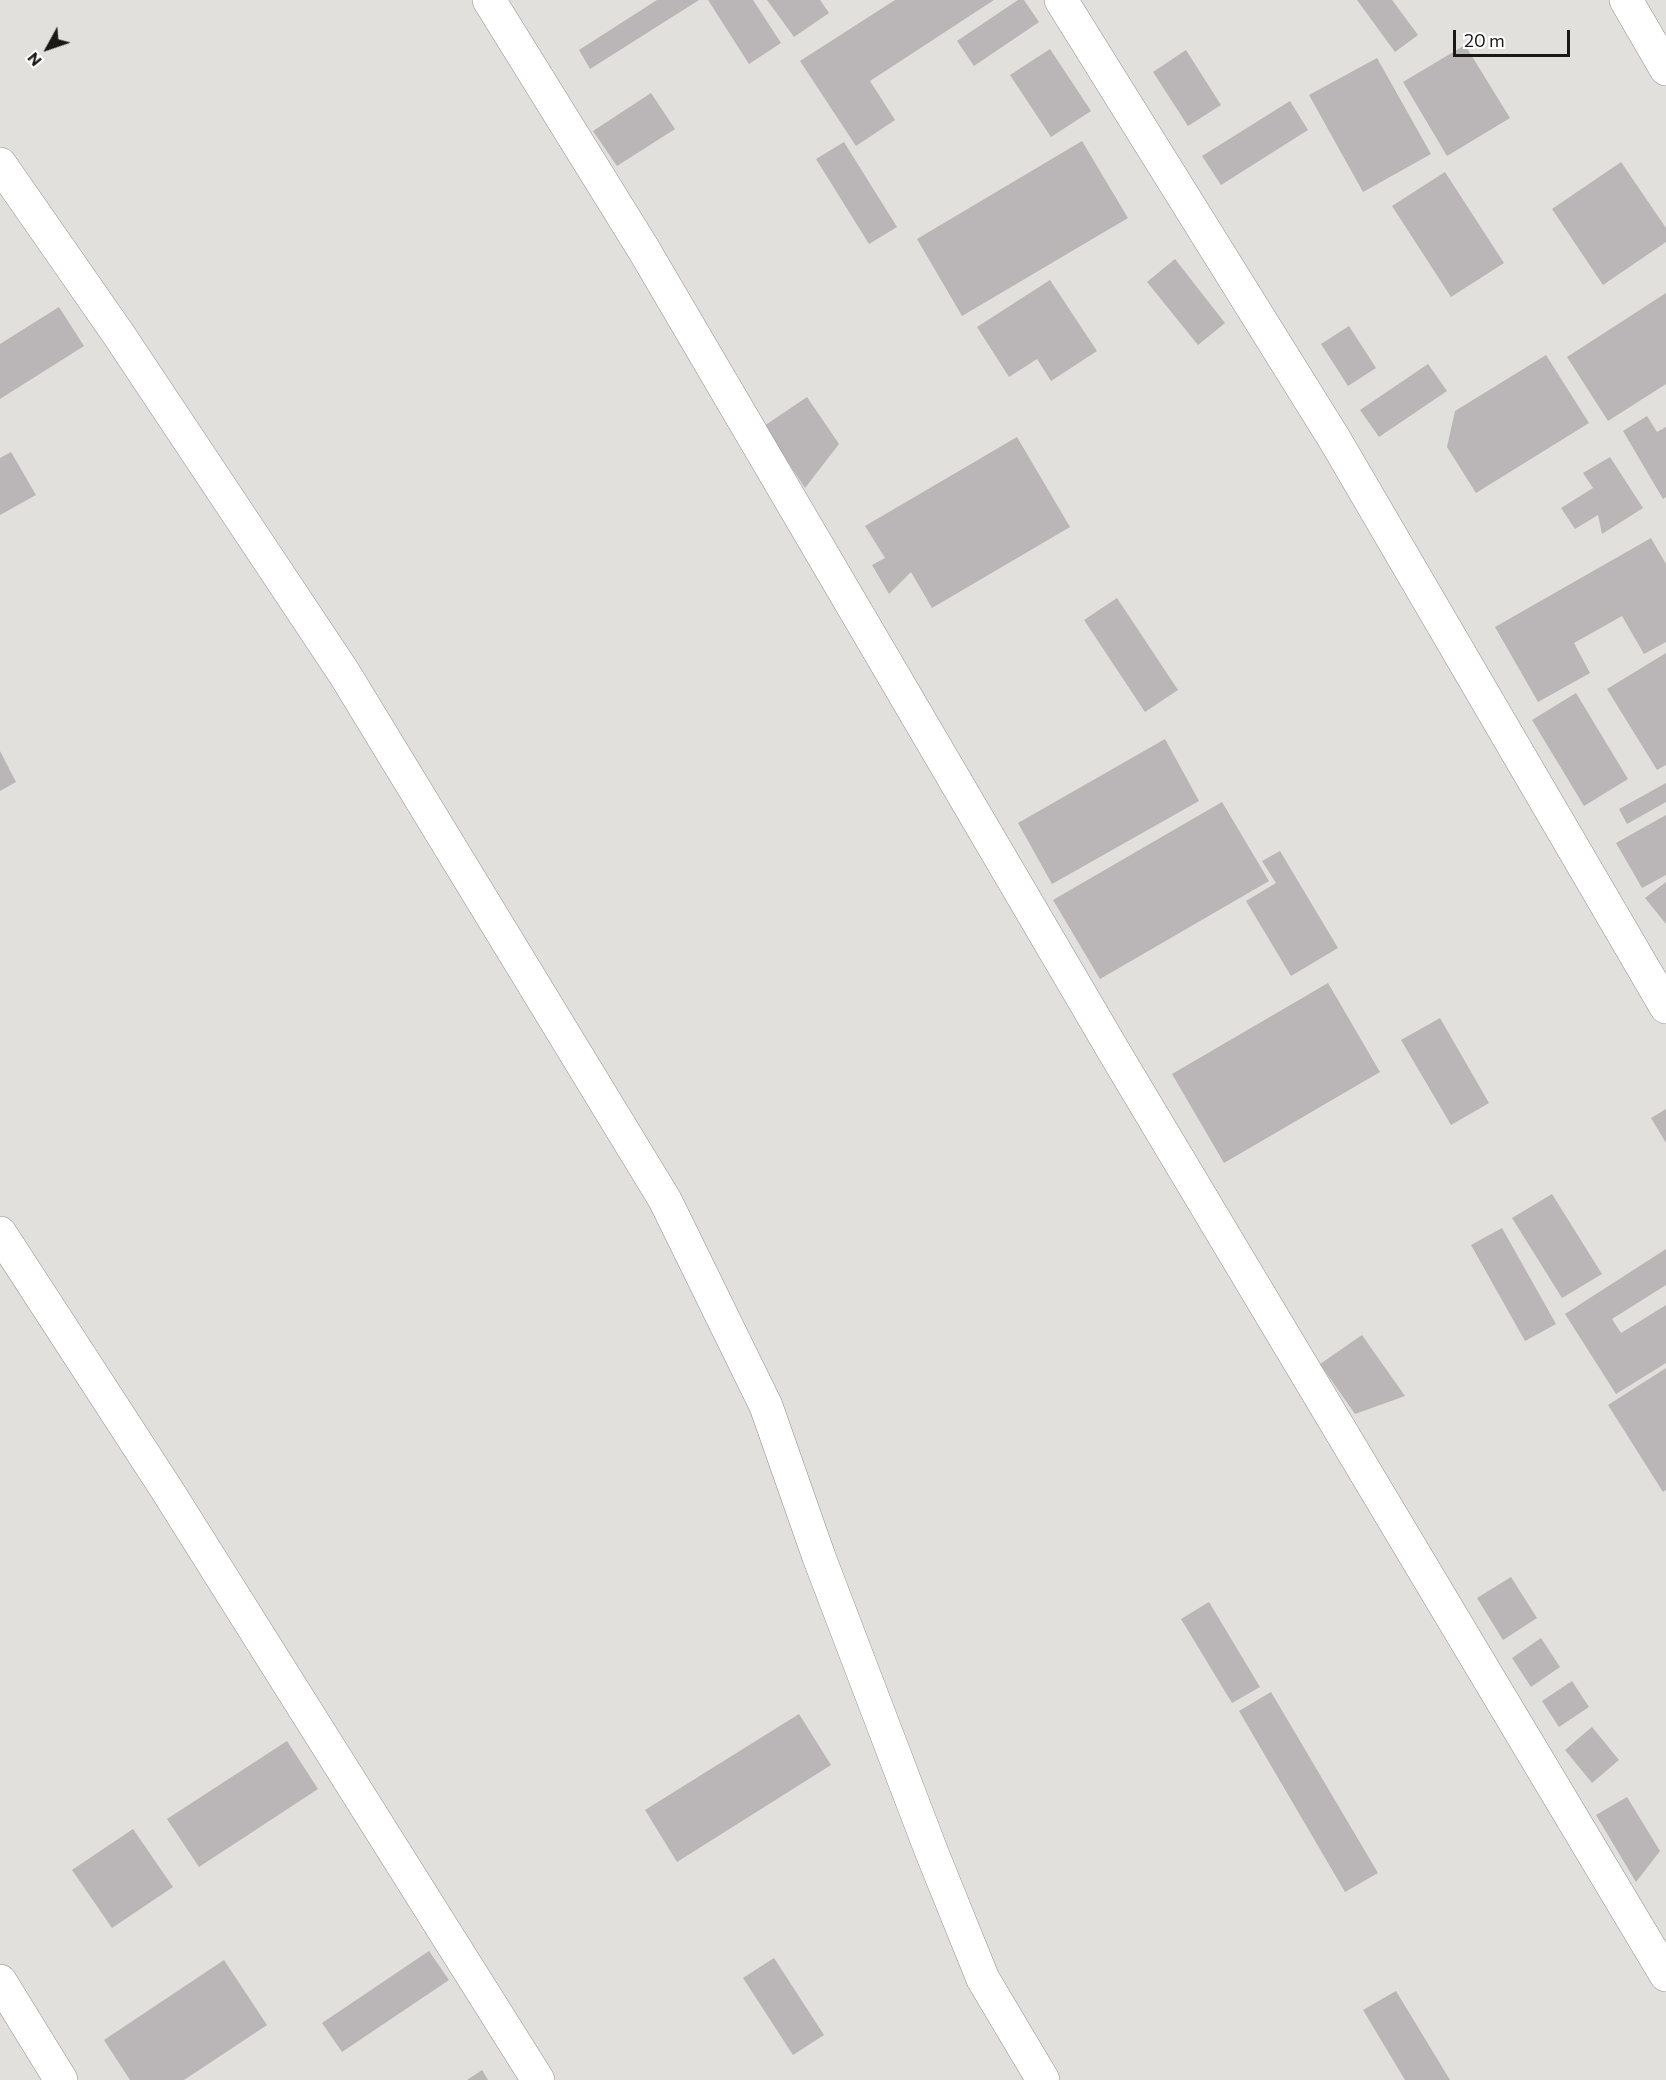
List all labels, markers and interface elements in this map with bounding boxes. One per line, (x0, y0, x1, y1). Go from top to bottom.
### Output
north arrow (18, 18, 78, 78)
scale bar (1456, 18, 1573, 56)
text: 20 m (1464, 29, 1505, 51)
text: N (23, 49, 45, 71)

